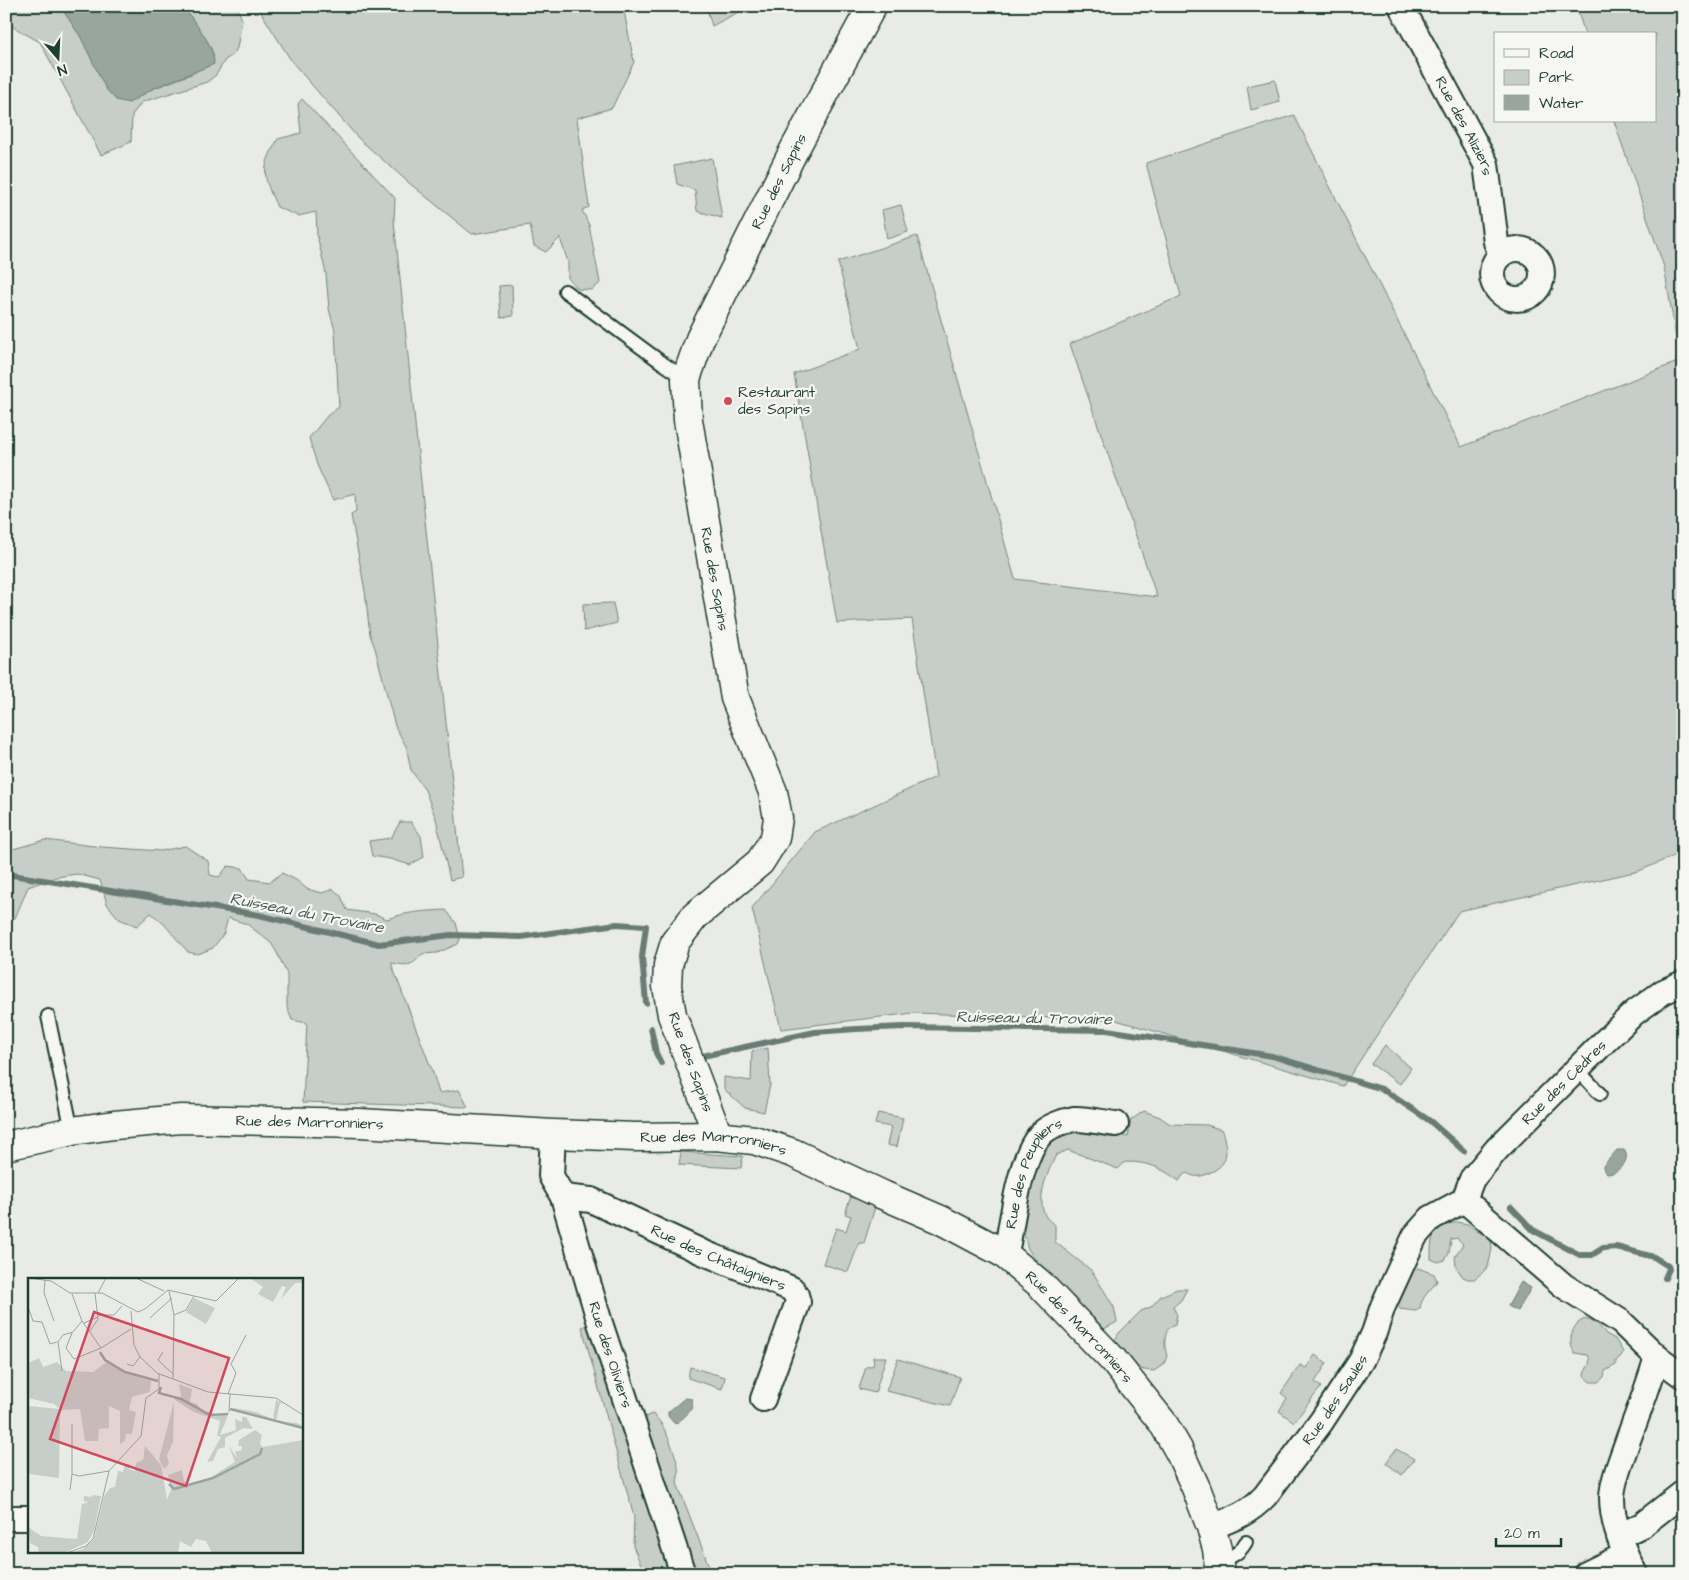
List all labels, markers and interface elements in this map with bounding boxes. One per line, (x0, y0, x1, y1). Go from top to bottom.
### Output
north arrow (32, 32, 82, 82)
legend (1494, 32, 1656, 122)
text: Road (1539, 43, 1574, 64)
text: N (54, 58, 69, 80)
text: Park (1539, 67, 1574, 88)
street label: Rue des Aliziers (1430, 73, 1497, 177)
text: Water (1539, 93, 1583, 114)
street label: Rue des Sapins (746, 129, 812, 233)
place label: Restaurant des Sapins (738, 382, 815, 420)
marker: Restaurant des Sapins (722, 395, 734, 407)
street label: Rue des Sapins (695, 526, 734, 633)
water label: Ruisseau du Trovaire (228, 887, 387, 939)
water label: Ruisseau du Trovaire (956, 1006, 1114, 1030)
street label: Rue des Sapins (663, 1009, 718, 1115)
street label: Rue des Cèdres (1517, 1035, 1612, 1130)
street label: Rue des Marronniers (235, 1110, 385, 1135)
street label: Rue des Peupliers (1001, 1113, 1066, 1230)
street label: Rue des Marronniers (640, 1126, 790, 1161)
street label: Rue des Châtaigniers (647, 1220, 789, 1296)
street label: Rue des Marronniers (1021, 1266, 1138, 1388)
inset map (28, 1278, 302, 1552)
street label: Rue des Oliviers (583, 1299, 637, 1411)
street label: Rue des Saules (1297, 1351, 1374, 1449)
scale bar (1496, 1515, 1562, 1547)
text: 20 m (1504, 1523, 1540, 1544)

